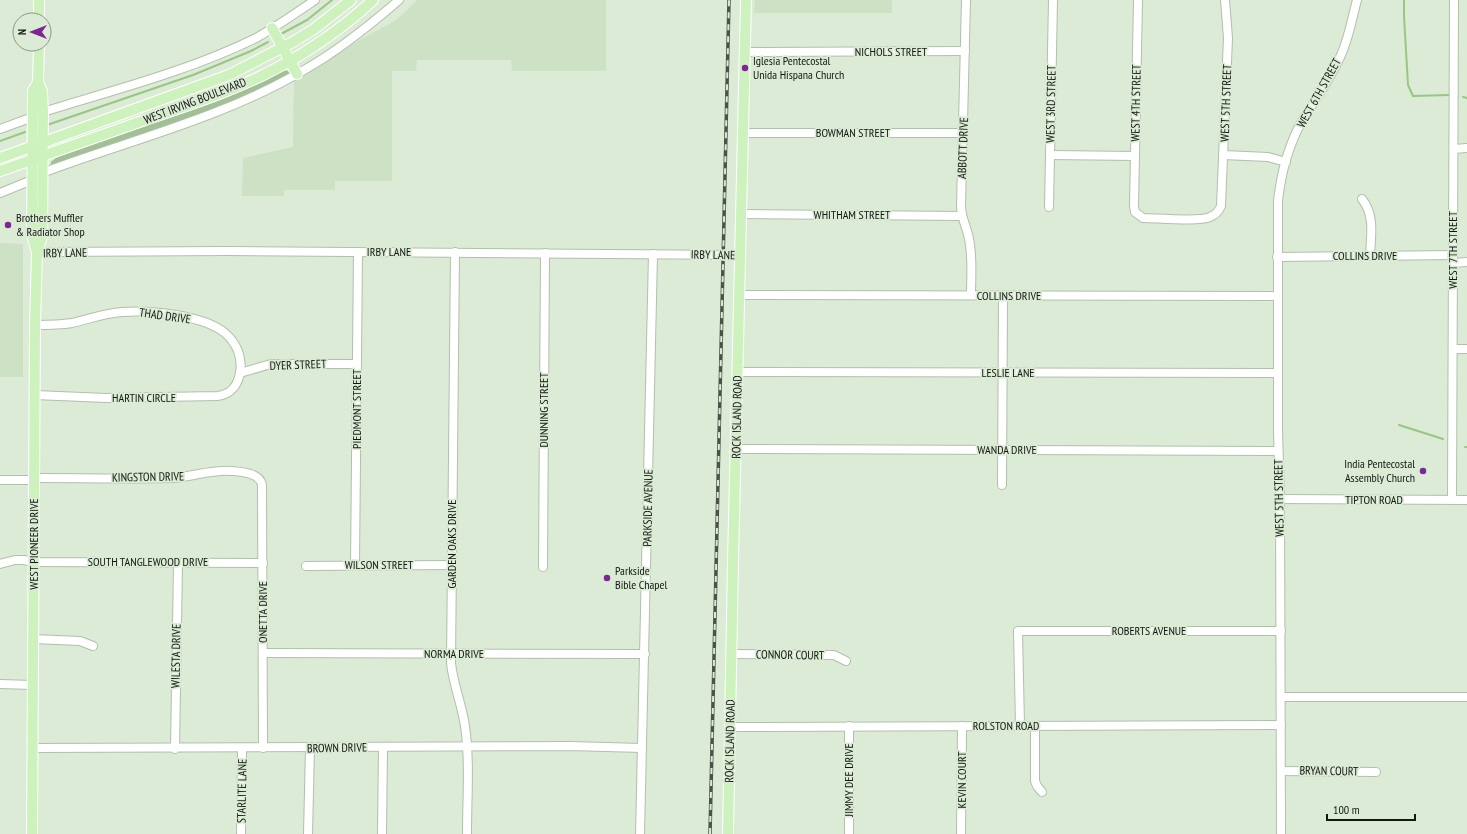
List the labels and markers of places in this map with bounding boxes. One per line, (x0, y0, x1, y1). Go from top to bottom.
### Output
place label: Iglesia Pentecostal Unida Hispana Church (753, 53, 844, 82)
marker: Iglesia Pentecostal Unida Hispana Church (740, 63, 750, 73)
place label: Brothers Muffler & Radiator Shop (16, 210, 85, 239)
marker: Brothers Muffler & Radiator Shop (3, 220, 13, 230)
place label: India Pentecostal Assembly Church (1344, 456, 1415, 485)
marker: India Pentecostal Assembly Church (1418, 466, 1428, 476)
place label: Parkside Bible Chapel (615, 563, 668, 592)
marker: Parkside Bible Chapel (602, 573, 612, 583)

